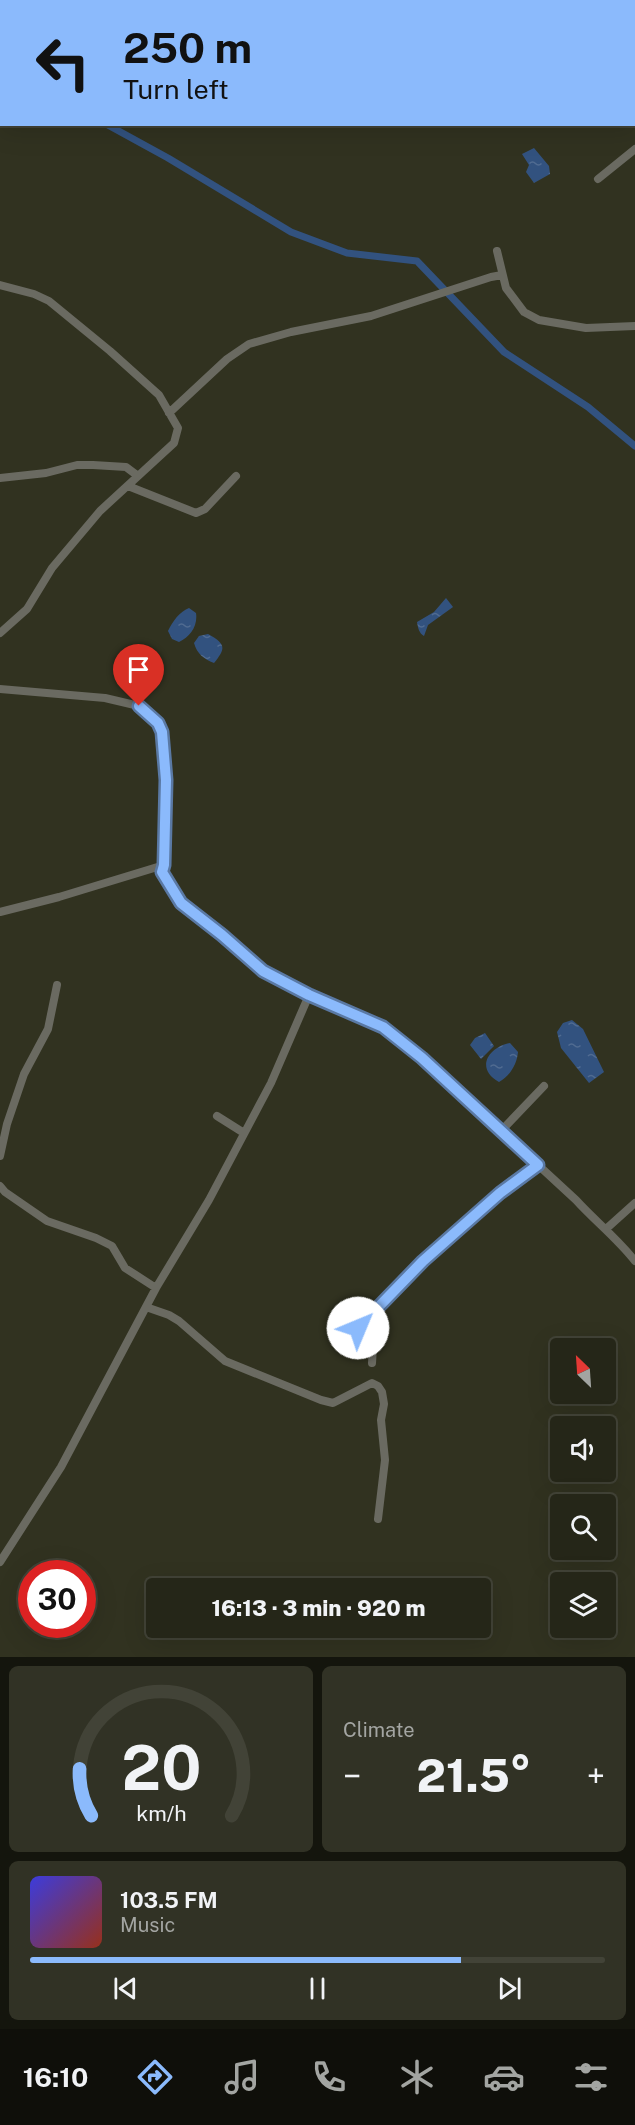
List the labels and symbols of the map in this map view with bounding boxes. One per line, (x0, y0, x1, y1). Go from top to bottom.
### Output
pin (113, 644, 164, 706)
position arrow (326, 1296, 390, 1360)
north arrow (550, 1338, 616, 1404)
speed limit sign: 30 (18, 1560, 96, 1638)

